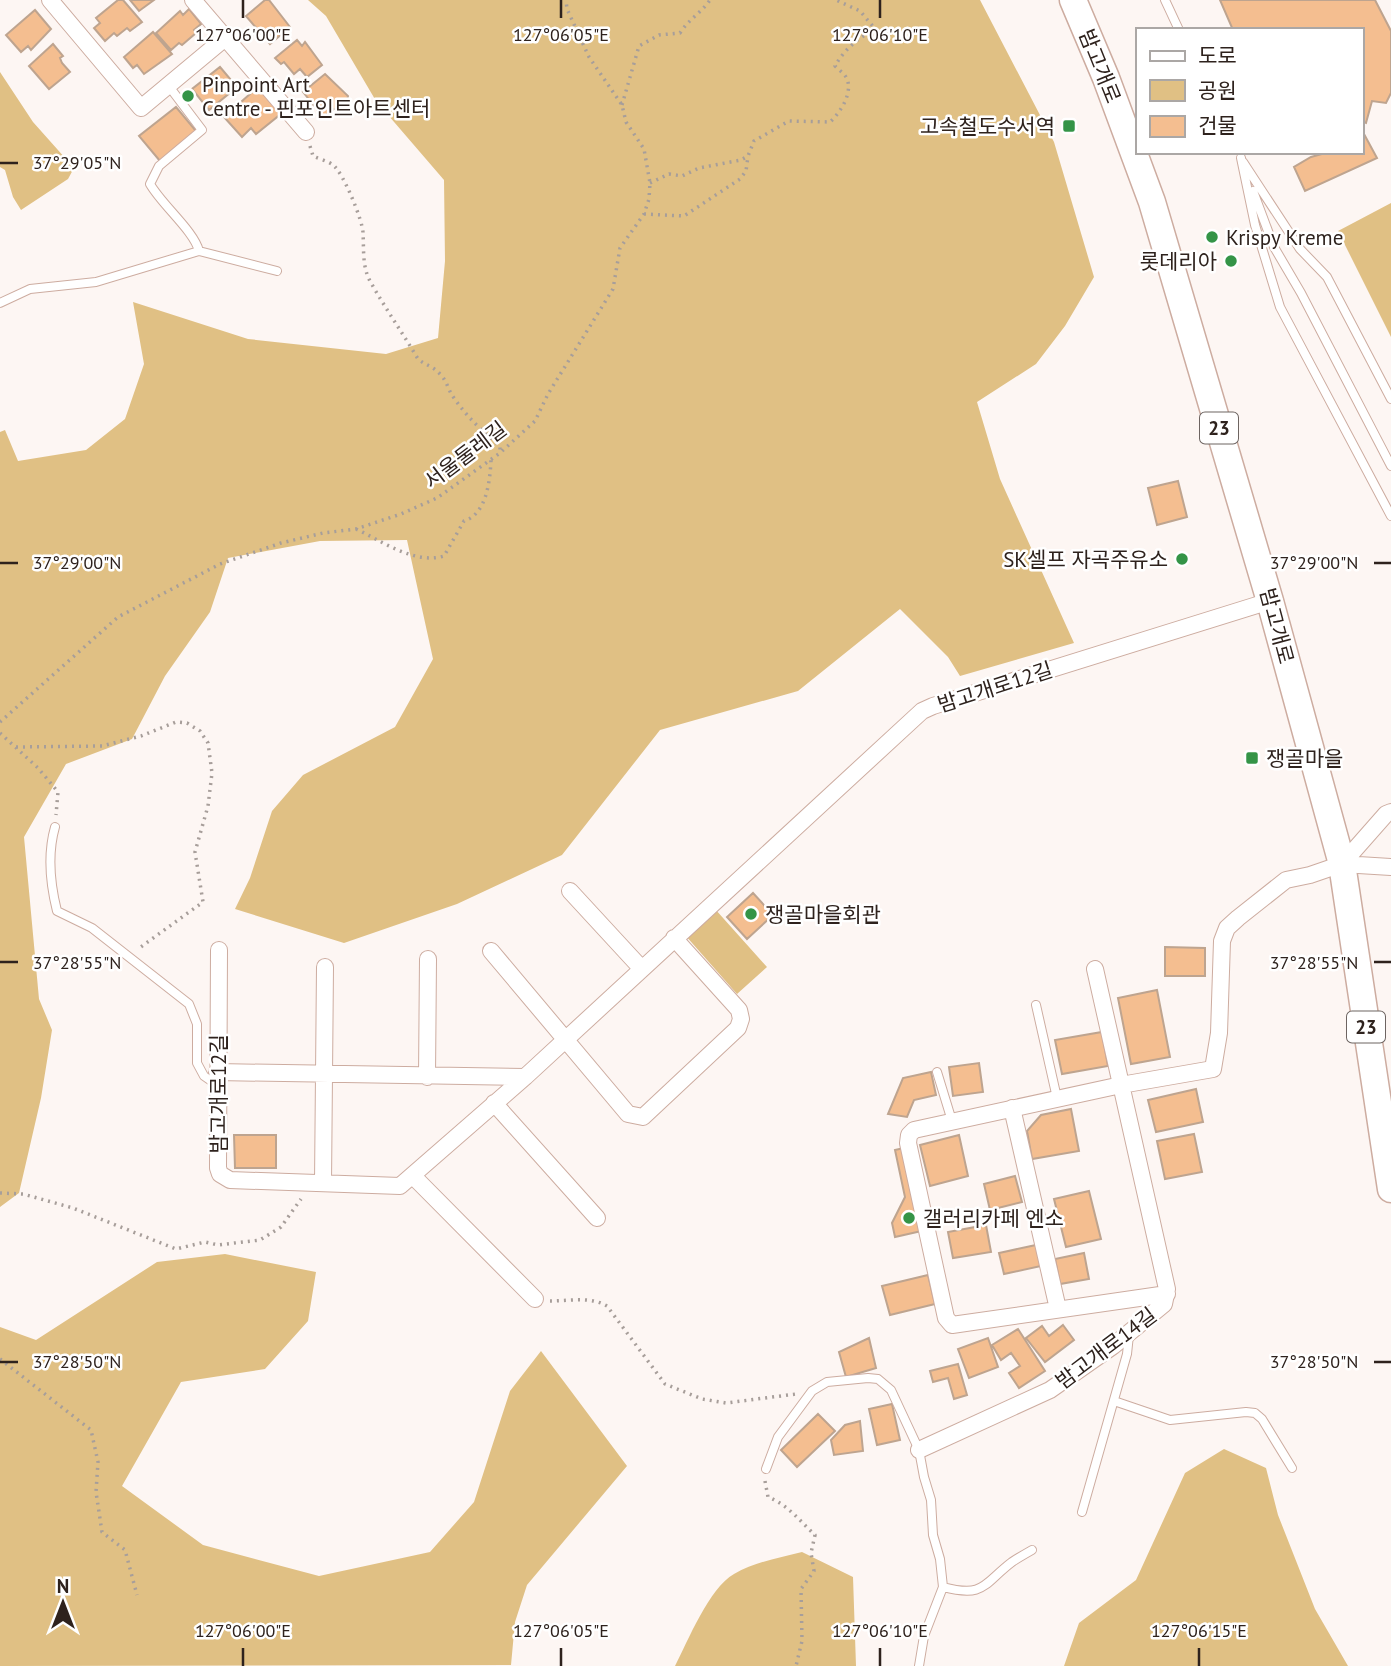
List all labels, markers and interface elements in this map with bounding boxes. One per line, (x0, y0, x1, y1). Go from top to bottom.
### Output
text: 127°06'00"E (195, 23, 291, 46)
text: 127°06'05"E (513, 23, 609, 46)
text: 127°06'10"E (832, 23, 928, 46)
street label: 밤고개로 (1073, 25, 1127, 107)
legend (1136, 28, 1363, 154)
text: 도로 (1198, 42, 1237, 69)
place label: Pinpoint Art Centre - 핀포인트아트센터 (202, 71, 430, 122)
text: 공원 (1198, 77, 1237, 104)
marker: Pinpoint Art Centre - 핀포인트아트센터 (180, 88, 196, 104)
text: 건물 (1198, 112, 1237, 139)
place label: 고속철도수서역 (920, 113, 1055, 140)
marker: 고속철도수서역 (1061, 118, 1077, 134)
text: 37°29'05"N (33, 151, 121, 174)
place label: Krispy Kreme (1226, 224, 1343, 251)
marker: Krispy Kreme (1204, 229, 1220, 245)
place label: 롯데리아 (1140, 248, 1217, 275)
marker: 롯데리아 (1223, 253, 1239, 269)
road number: 23 (1200, 412, 1238, 444)
street label: 서울둘레길 (418, 415, 512, 495)
place label: SK셀프 자곡주유소 (1003, 546, 1168, 573)
text: 37°29'00"N (33, 551, 121, 574)
marker: SK셀프 자곡주유소 (1174, 551, 1190, 567)
text: 37°29'00"N (1270, 551, 1358, 574)
street label: 밤고개로 (1254, 585, 1300, 667)
street label: 밤고개로12길 (934, 656, 1056, 718)
place label: 쟁골마을 (1266, 745, 1343, 772)
marker: 쟁골마을 (1244, 750, 1260, 766)
place label: 쟁골마을회관 (765, 901, 881, 928)
marker: 쟁골마을회관 (743, 906, 759, 922)
text: 37°28'55"N (33, 951, 121, 974)
text: 37°28'55"N (1270, 951, 1358, 974)
road number: 23 (1347, 1012, 1385, 1042)
street label: 밤고개로12길 (205, 1034, 232, 1154)
place label: 갤러리카페 엔소 (923, 1205, 1064, 1232)
marker: 갤러리카페 엔소 (901, 1210, 917, 1226)
street label: 밤고개로14길 (1050, 1301, 1162, 1395)
text: 37°28'50"N (33, 1350, 121, 1373)
text: 37°28'50"N (1270, 1350, 1358, 1373)
north arrow (28, 1568, 98, 1638)
text: N (57, 1574, 69, 1598)
text: 127°06'00"E (195, 1619, 291, 1642)
text: 127°06'05"E (513, 1619, 609, 1642)
text: 127°06'10"E (832, 1619, 928, 1642)
text: 127°06'15"E (1151, 1619, 1247, 1642)

